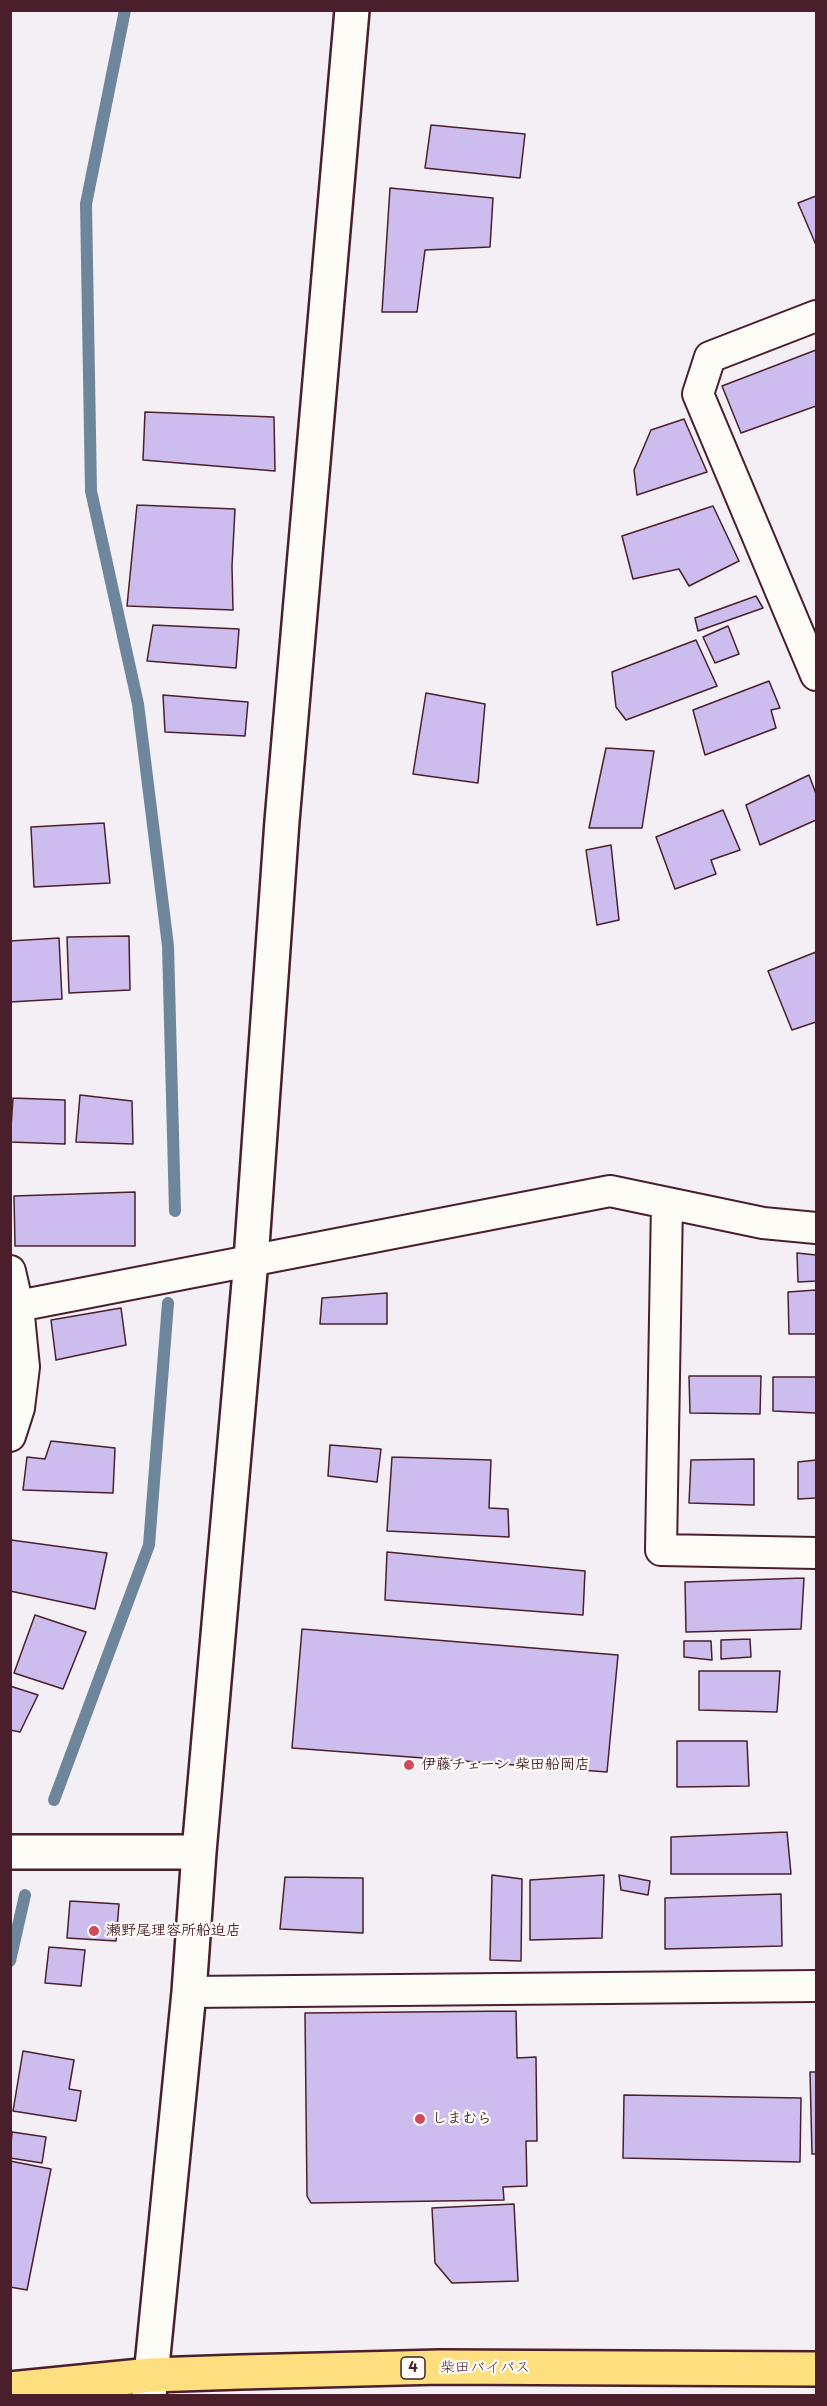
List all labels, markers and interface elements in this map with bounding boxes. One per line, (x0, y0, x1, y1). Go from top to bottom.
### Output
place label: 伊藤チェーン 柴田船岡店 (421, 1756, 590, 1774)
marker: 伊藤チェーン 柴田船岡店 (402, 1758, 416, 1772)
place label: 瀬野尾理容所船迫店 (106, 1922, 241, 1940)
marker: 瀬野尾理容所船迫店 (87, 1924, 101, 1938)
place label: しまむら (432, 2110, 492, 2128)
marker: しまむら (413, 2112, 427, 2126)
road number: 4 (401, 2357, 425, 2379)
street label: 柴田バイパス (440, 2359, 530, 2377)

